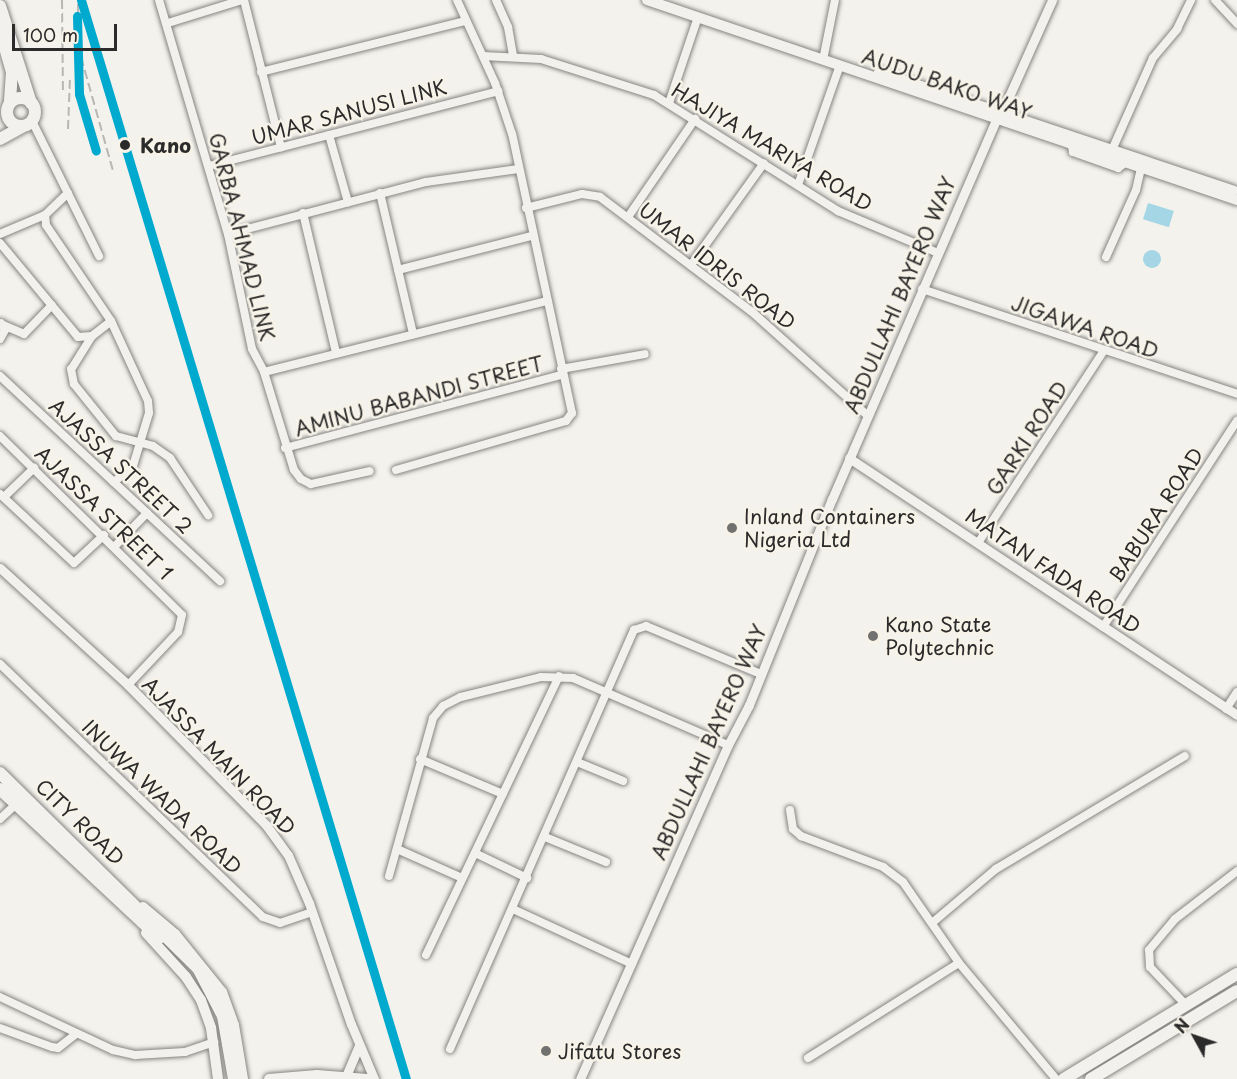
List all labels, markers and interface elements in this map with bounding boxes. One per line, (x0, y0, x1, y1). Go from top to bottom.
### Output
scale bar (15, 12, 120, 50)
text: 100 m (23, 21, 78, 48)
street label: AUDU BAKO WAY (858, 43, 1036, 125)
street label: UMAR SANUSI LINK (248, 74, 450, 150)
street label: HAJIYA MARIYA ROAD (667, 77, 877, 217)
street label: GARBA AHMAD LINK (205, 131, 279, 343)
place label: Kano (140, 133, 191, 157)
marker: Kano (115, 135, 135, 155)
street label: ABDULLAHI BAYERO WAY (839, 172, 961, 418)
street label: UMAR IDRIS ROAD (634, 198, 800, 334)
street label: JIGAWA ROAD (1009, 291, 1161, 363)
street label: AMINU BABANDI STREET (291, 351, 547, 441)
street label: GARKI ROAD (981, 376, 1073, 500)
street label: AJASSA STREET 2 (45, 394, 197, 538)
street label: AJASSA STREET 1 (31, 441, 177, 585)
street label: BABURA ROAD (1104, 443, 1208, 587)
street label: MATAN FADA ROAD (961, 503, 1145, 639)
place label: Inland Containers Nigeria Ltd (744, 504, 916, 551)
marker: Inland Containers Nigeria Ltd (725, 521, 739, 535)
place label: Kano State Polytechnic (885, 612, 994, 659)
street label: ABDULLAHI BAYERO WAY (646, 619, 772, 865)
marker: Kano State Polytechnic (866, 629, 880, 643)
street label: AJASSA MAIN ROAD (138, 672, 300, 840)
street label: INUWA WADA ROAD (77, 714, 247, 880)
street label: CITY ROAD (31, 774, 129, 870)
north arrow (1165, 1007, 1225, 1067)
text: N (1168, 1013, 1194, 1038)
place label: Jifatu Stores (558, 1039, 681, 1063)
marker: Jifatu Stores (539, 1044, 553, 1058)

